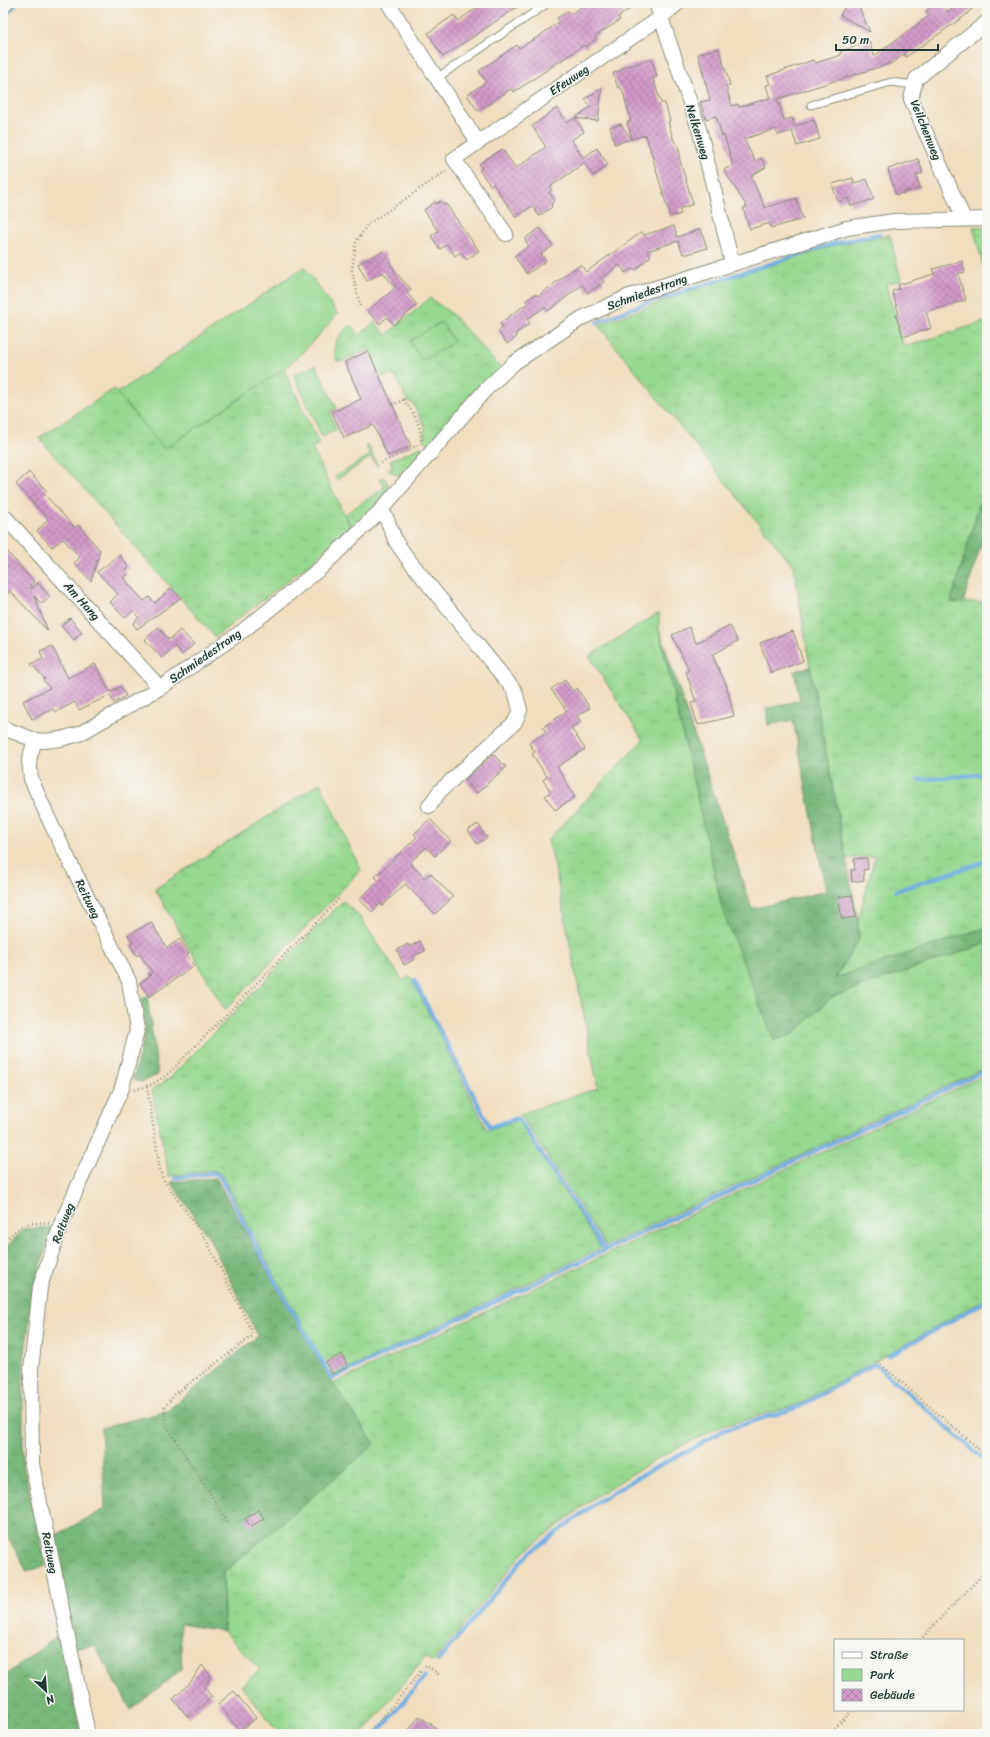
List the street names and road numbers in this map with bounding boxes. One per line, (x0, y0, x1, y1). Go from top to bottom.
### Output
street label: Efeuweg (544, 58, 594, 102)
street label: Veilchenweg (904, 96, 948, 164)
street label: Nelkenweg (679, 101, 717, 163)
street label: Schmiedestrang (604, 267, 690, 317)
street label: Am Hang (57, 575, 106, 626)
street label: Schmiedestrang (164, 623, 246, 689)
street label: Reitweg (69, 875, 107, 923)
street label: Reitweg (45, 1199, 81, 1247)
street label: Reitweg (35, 1530, 65, 1576)

